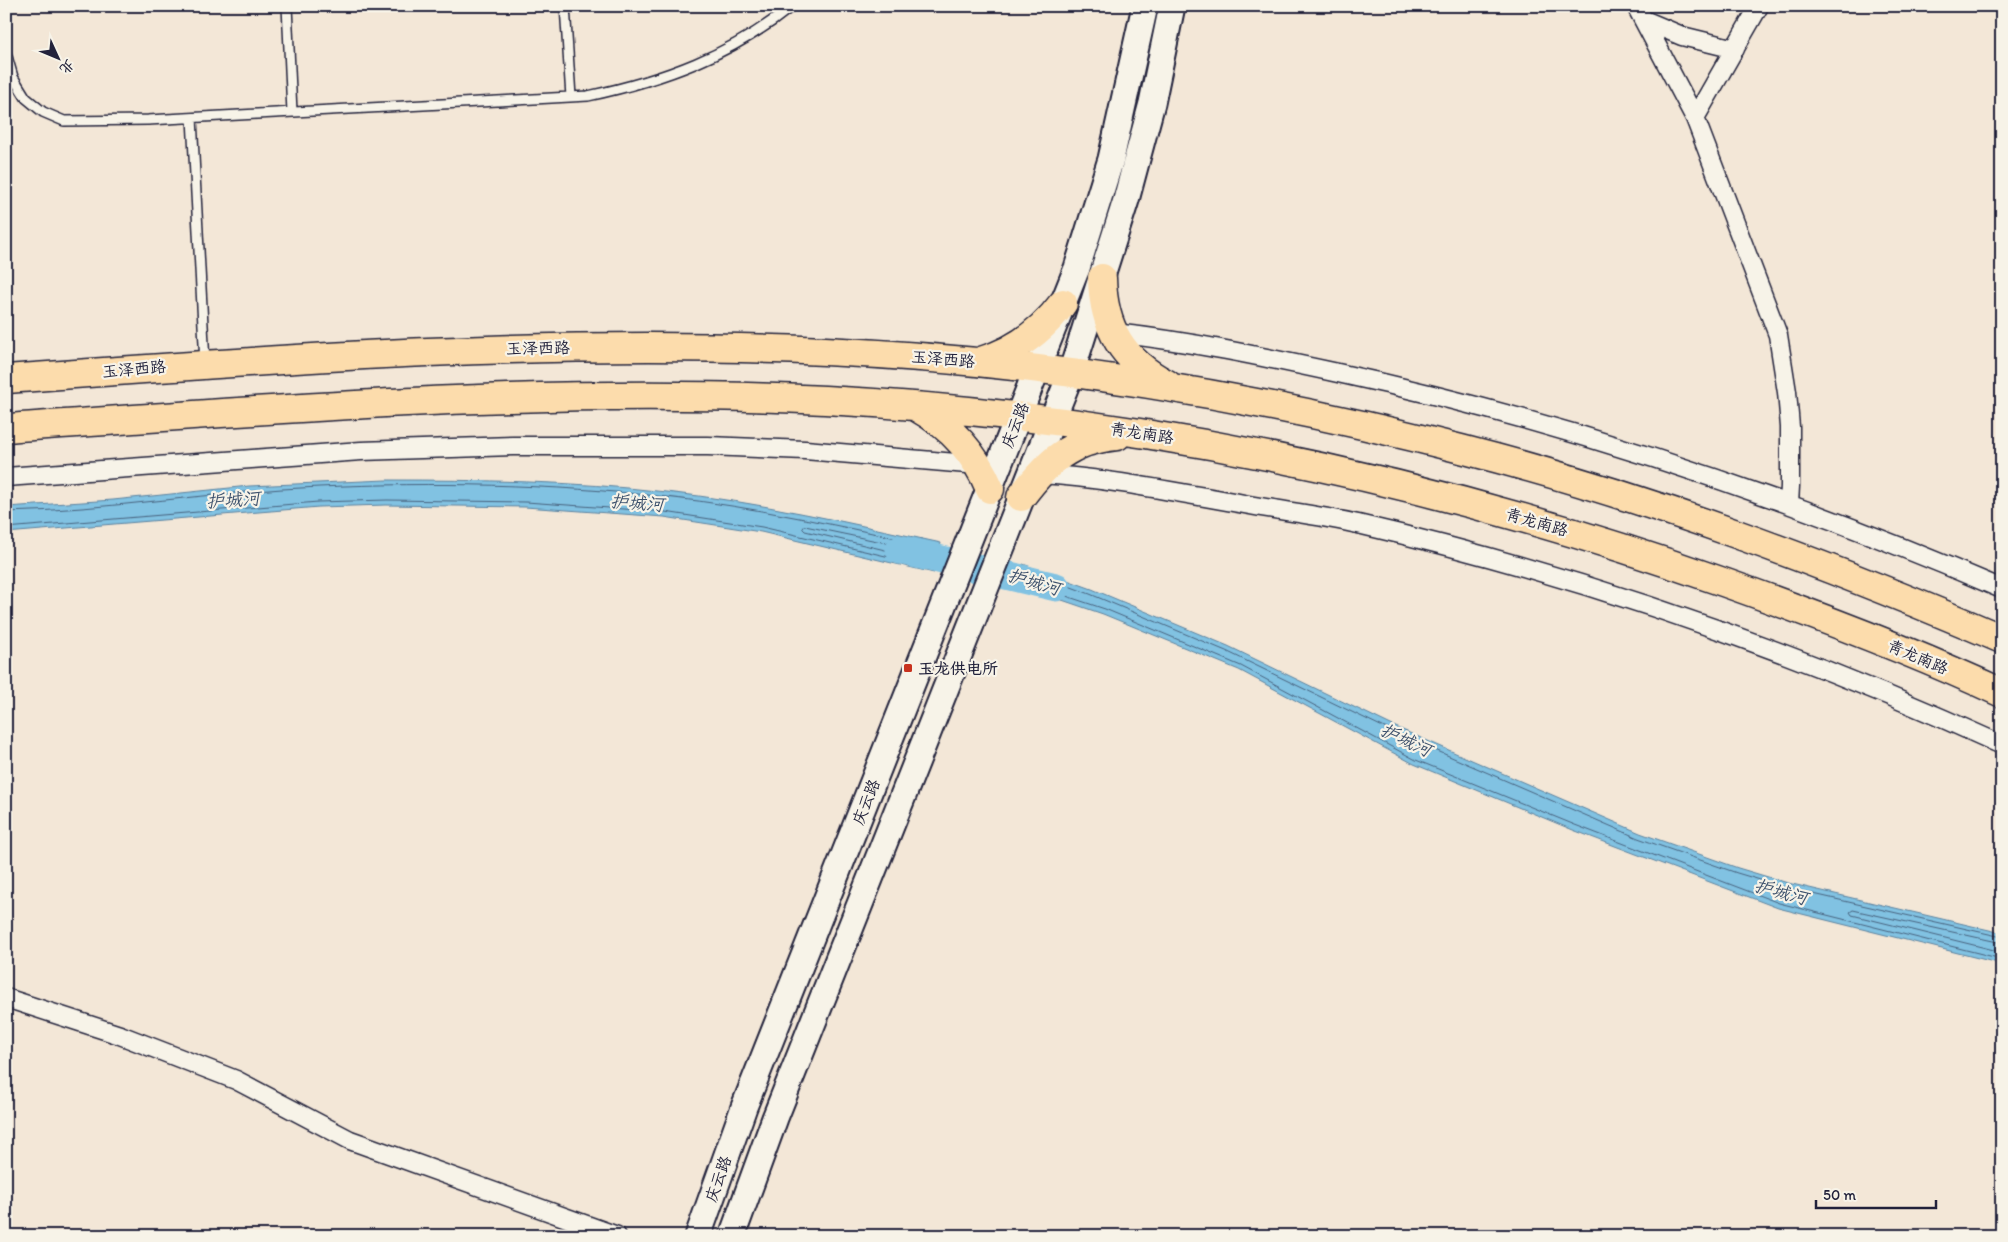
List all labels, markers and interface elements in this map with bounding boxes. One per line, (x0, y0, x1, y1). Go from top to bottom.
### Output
north arrow (32, 32, 82, 82)
text: 北 (56, 56, 78, 78)
street label: 玉泽西路 (506, 338, 570, 358)
street label: 玉泽西路 (910, 347, 976, 371)
street label: 玉泽西路 (101, 357, 167, 381)
street label: 庆云路 (997, 399, 1033, 451)
street label: 青龙南路 (1109, 419, 1175, 447)
water label: 护城河 (205, 487, 264, 513)
water label: 护城河 (609, 490, 668, 516)
street label: 青龙南路 (1504, 504, 1570, 540)
water label: 护城河 (1005, 564, 1066, 601)
street label: 青龙南路 (1885, 636, 1951, 678)
place label: 玉龙供电所 (918, 659, 998, 678)
marker: 玉龙供电所 (902, 662, 914, 674)
water label: 护城河 (1377, 719, 1438, 763)
street label: 庆云路 (848, 776, 884, 828)
water label: 护城河 (1752, 874, 1813, 910)
street label: 庆云路 (701, 1153, 735, 1205)
scale bar (1816, 1177, 1936, 1209)
text: 50 m (1823, 1186, 1856, 1204)

